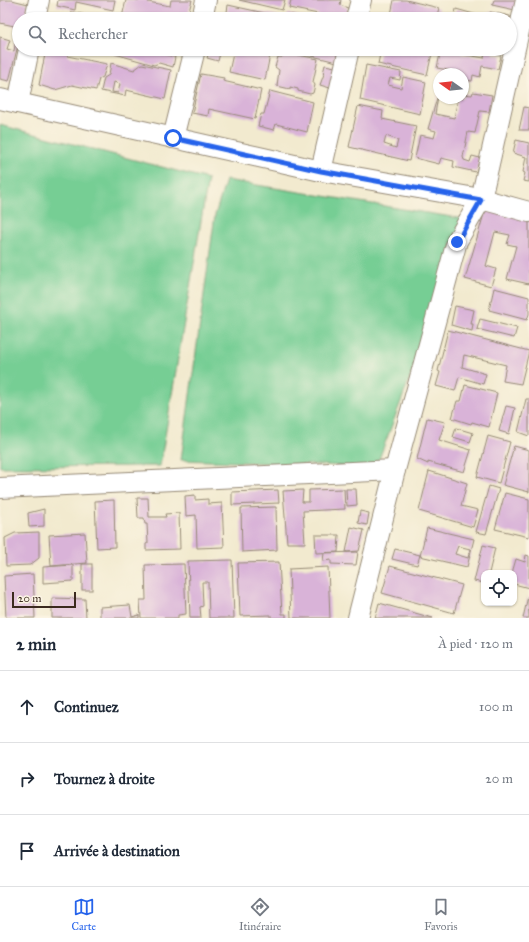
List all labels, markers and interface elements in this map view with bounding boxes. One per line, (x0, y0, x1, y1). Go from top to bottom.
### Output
search box (12, 12, 517, 56)
icon: search (26, 23, 48, 45)
text: Rechercher (58, 25, 128, 43)
north arrow (433, 68, 469, 104)
route start (164, 129, 182, 147)
route end (448, 233, 466, 251)
map controls (481, 570, 517, 606)
button: locate (481, 570, 517, 606)
scale bar (12, 590, 76, 609)
text: 20 m (18, 592, 41, 605)
text: 2 min (16, 634, 56, 655)
text: À pied · 120 m (438, 636, 513, 652)
icon: ahead (16, 696, 38, 718)
text: Continuez (54, 698, 119, 716)
text: 100 m (479, 699, 513, 715)
icon: right (16, 768, 38, 790)
text: Tournez à droite (54, 770, 155, 788)
text: 20 m (485, 771, 513, 787)
icon: arrive (16, 840, 38, 862)
text: Arrivée à destination (54, 842, 180, 860)
tab: Carte (71, 896, 96, 933)
tab: Itinéraire (239, 896, 281, 933)
tab: Favoris (424, 896, 458, 933)

